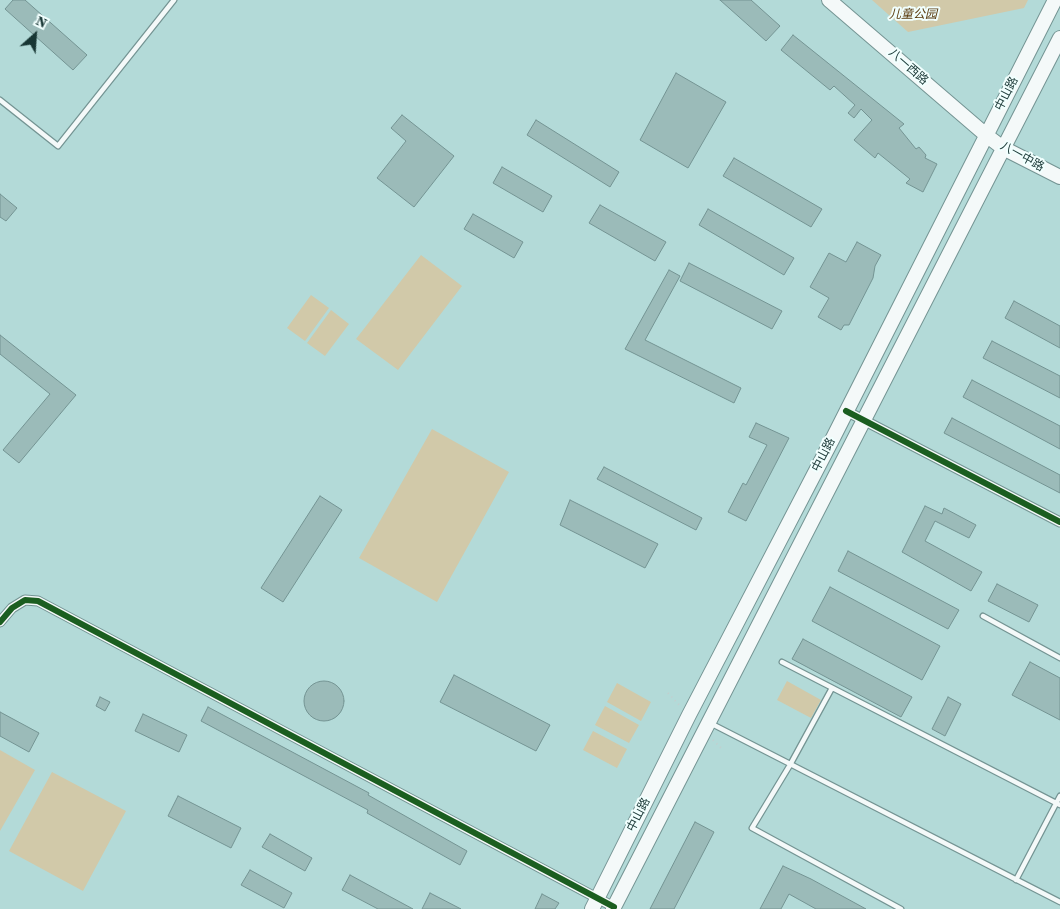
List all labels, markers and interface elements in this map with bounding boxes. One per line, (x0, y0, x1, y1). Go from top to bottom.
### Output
park label: 儿童公园 (889, 8, 937, 22)
north arrow (10, 10, 60, 60)
text: N (33, 10, 51, 33)
street label: 八一西路 (885, 46, 931, 88)
street label: 中山路 (992, 75, 1022, 113)
street label: 八一中路 (998, 139, 1046, 175)
street label: 中山路 (809, 436, 839, 474)
street label: 中山路 (624, 796, 654, 834)

